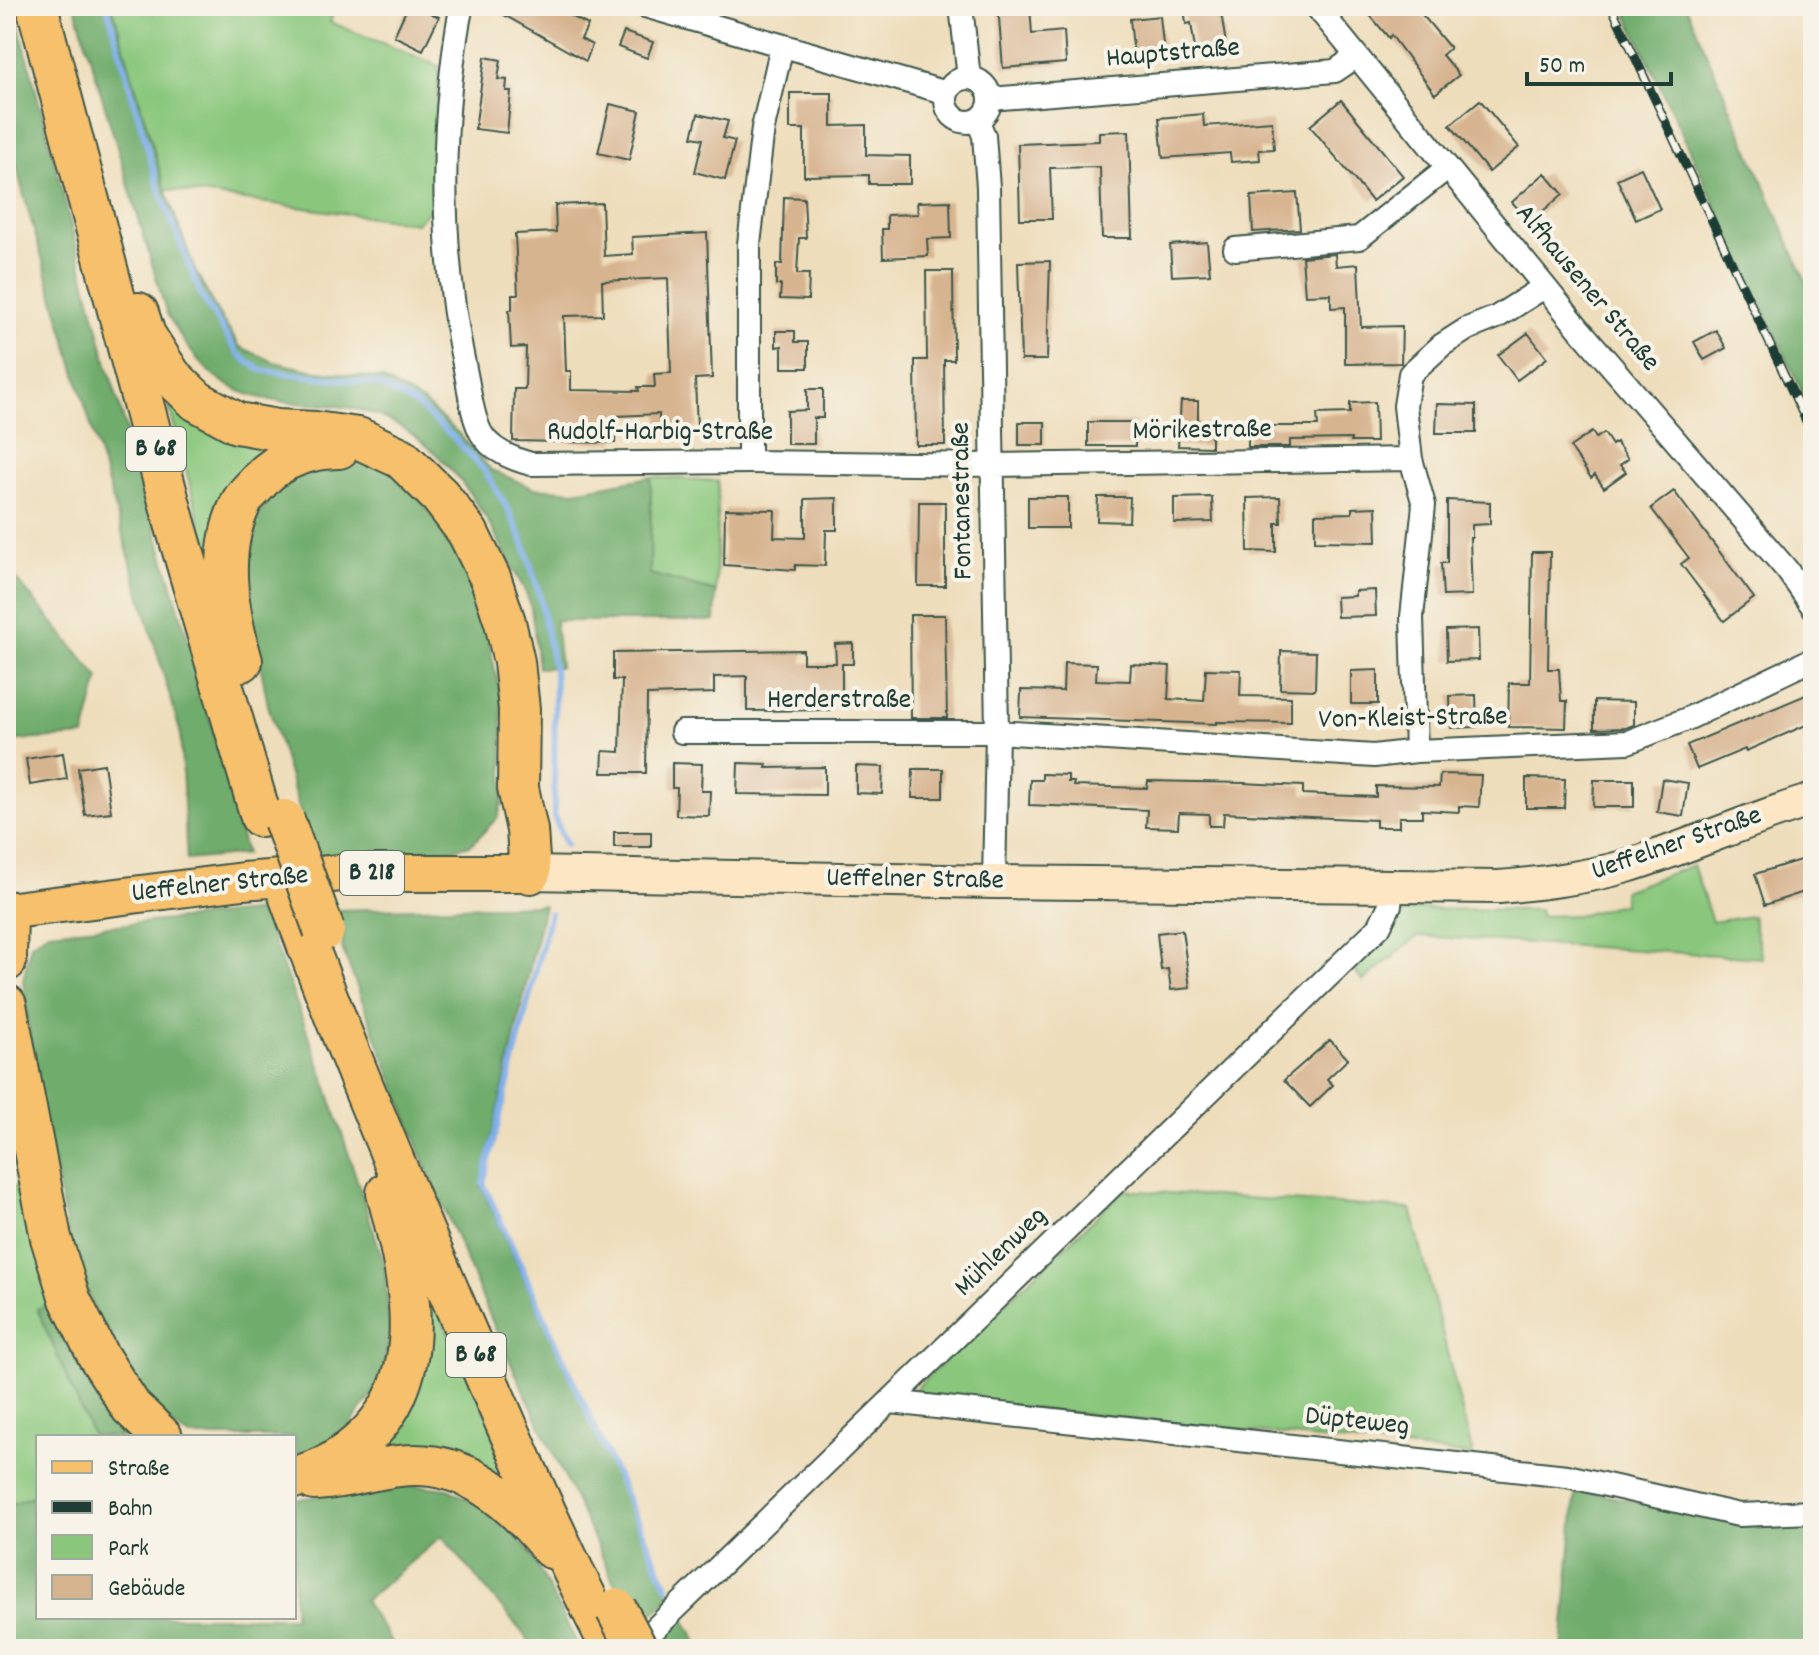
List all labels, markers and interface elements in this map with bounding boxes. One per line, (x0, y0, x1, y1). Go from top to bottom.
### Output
street label: Hauptstraße (1104, 29, 1242, 81)
scale bar (1527, 36, 1671, 86)
text: 50 m (1539, 50, 1585, 84)
street label: Alfhausener Straße (1504, 197, 1668, 381)
street label: Mörikestraße (1132, 411, 1272, 453)
street label: Rudolf-Harbig-Straße (547, 414, 773, 454)
street label: Fontanestraße (943, 422, 985, 580)
road number: B 68 (126, 427, 186, 471)
street label: Herderstraße (767, 682, 911, 722)
street label: Von-Kleist-Straße (1318, 698, 1508, 742)
street label: Ueffelner Straße (1587, 797, 1767, 893)
road number: B 218 (340, 851, 404, 895)
street label: Ueffelner Straße (130, 857, 310, 915)
street label: Ueffelner Straße (826, 859, 1004, 903)
street label: Mühlenweg (946, 1198, 1058, 1308)
road number: B 68 (446, 1333, 506, 1377)
street label: Düpteweg (1303, 1398, 1411, 1448)
legend (36, 1435, 296, 1619)
text: Straße (108, 1453, 170, 1487)
text: Bahn (108, 1493, 153, 1527)
text: Park (108, 1533, 149, 1567)
text: Gebäude (108, 1573, 185, 1607)

